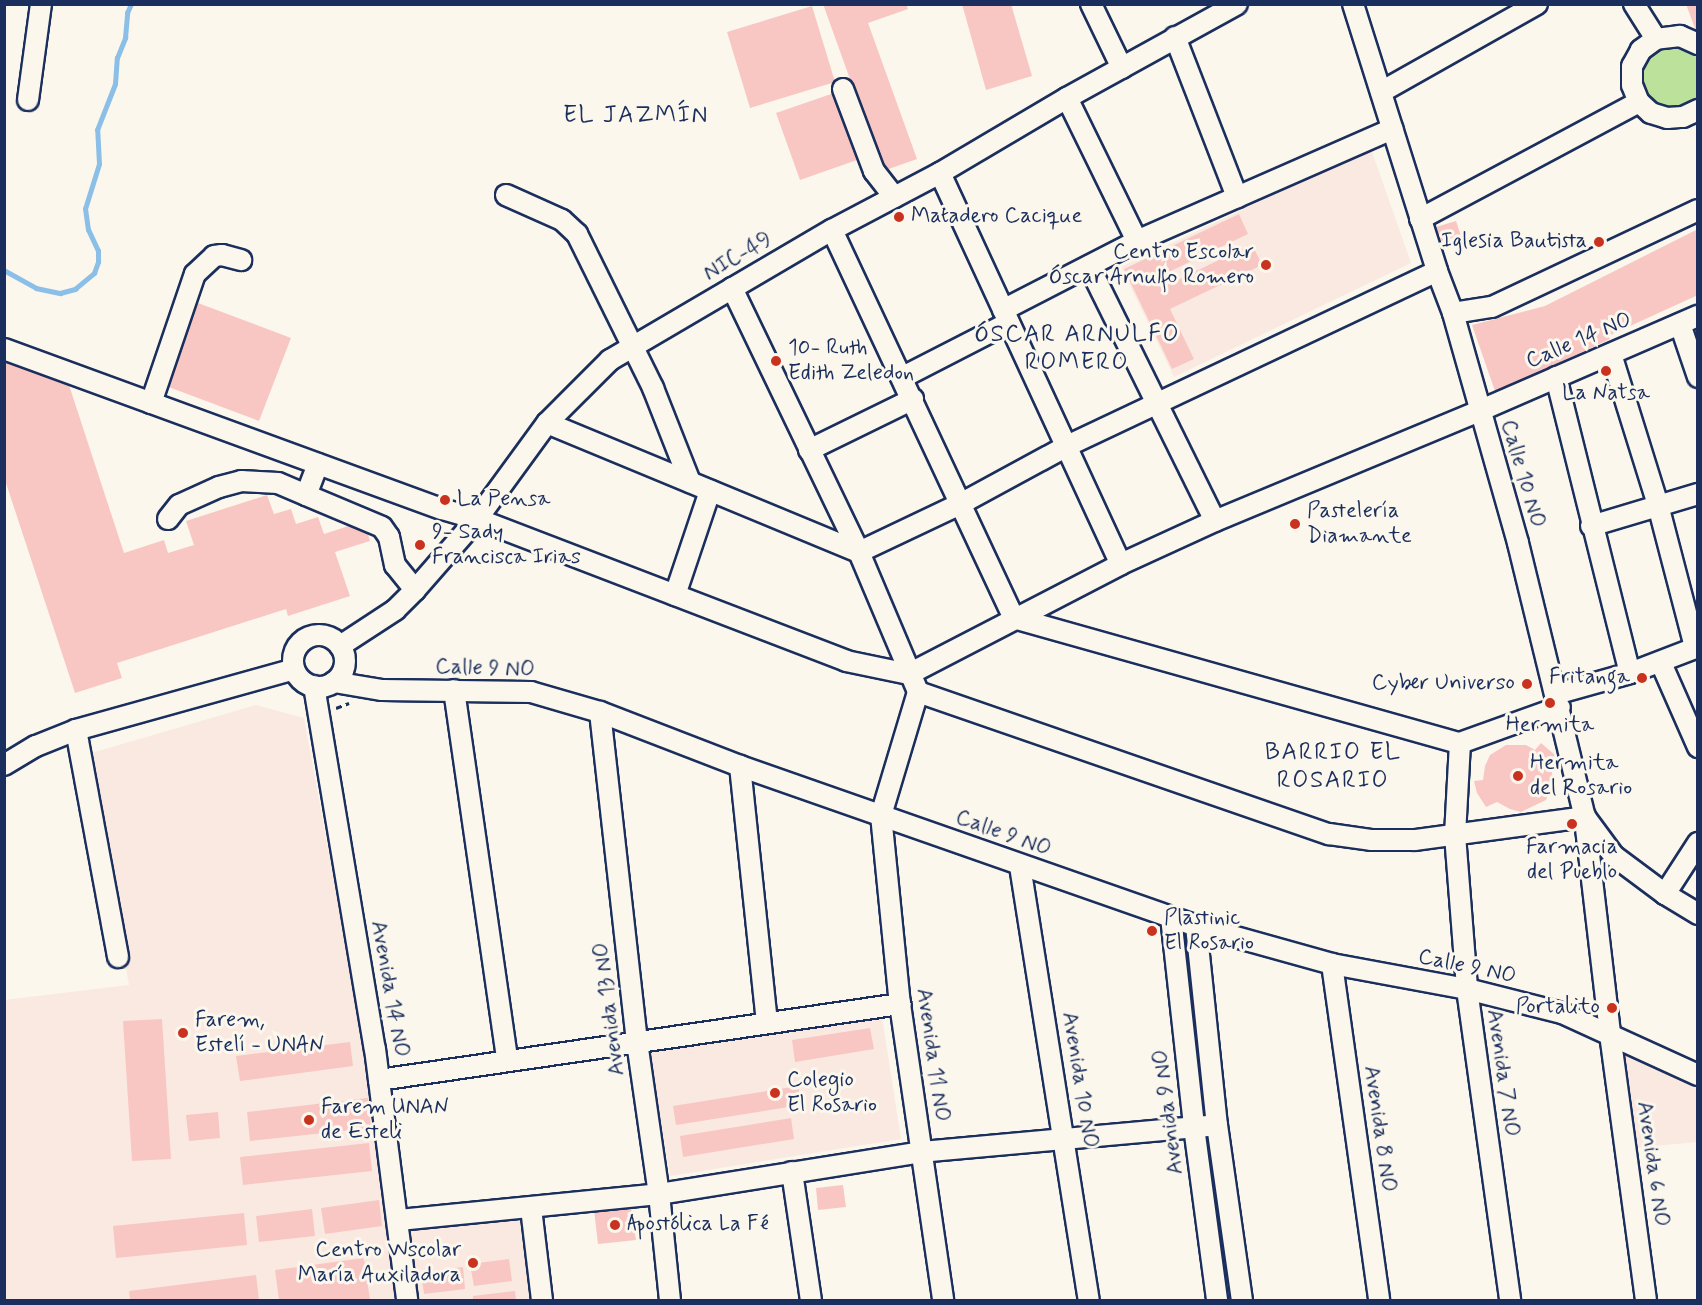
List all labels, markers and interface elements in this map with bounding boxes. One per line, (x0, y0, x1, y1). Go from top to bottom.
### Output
district label: EL JAZMÍN (565, 102, 707, 130)
place label: Matadero Cacique (911, 204, 1082, 230)
marker: Matadero Cacique (892, 210, 906, 224)
street label: NIC-49 (699, 227, 777, 287)
place label: Iglesia Bautista (1445, 229, 1587, 255)
marker: Iglesia Bautista (1592, 235, 1606, 249)
place label: Centro Escolar Óscar Arnulfo Romero (1052, 239, 1254, 290)
marker: Centro Escolar Óscar Arnulfo Romero (1259, 258, 1273, 272)
street label: Calle 14 NO (1522, 307, 1636, 375)
district label: ÓSCAR ARNULFO ROMERO (975, 321, 1179, 377)
place label: 10- Ruth Edith Zeledon (788, 335, 914, 386)
marker: 10- Ruth Edith Zeledon (769, 354, 783, 368)
marker: La Natsa (1599, 364, 1613, 378)
place label: La Natsa (1564, 381, 1648, 407)
street label: Calle 10 NO (1494, 417, 1550, 531)
place label: La Pensa (457, 487, 542, 513)
marker: La Pensa (438, 493, 452, 507)
place label: Pastelería Diamante (1307, 498, 1412, 550)
marker: Pastelería Diamante (1288, 517, 1302, 531)
place label: 9- Sady Francisca Irias (432, 519, 581, 570)
marker: 9- Sady Francisca Irias (413, 538, 427, 552)
street label: Calle 9 NO (435, 654, 535, 684)
place label: Fritanga (1549, 665, 1630, 691)
place label: Cyber Universo (1371, 671, 1515, 697)
marker: Fritanga (1635, 671, 1649, 685)
marker: Cyber Universo (1520, 677, 1534, 691)
marker: Hermita (1543, 696, 1557, 710)
place label: Hermita (1506, 713, 1594, 739)
district label: BARRIO EL ROSARIO (1264, 739, 1402, 795)
place label: Hermita del Rosario (1530, 750, 1630, 802)
marker: Hermita del Rosario (1511, 769, 1525, 783)
street label: Calle 9 NO (952, 805, 1054, 863)
marker: Farmacia del Pueblo (1565, 817, 1579, 831)
place label: Farmacia del Pueblo (1526, 834, 1618, 885)
place label: Plastinic El Rosario (1164, 905, 1256, 956)
street label: Avenida 14 NO (364, 919, 414, 1059)
marker: Plastinic El Rosario (1145, 924, 1159, 938)
street label: Avenida 13 NO (589, 941, 631, 1077)
street label: Calle 9 NO (1416, 944, 1518, 990)
street label: Avenida 11 NO (910, 987, 954, 1123)
place label: Portalito (1516, 995, 1600, 1021)
marker: Portalito (1605, 1001, 1619, 1015)
place label: Farem, Estelí - UNAN (195, 1007, 324, 1058)
street label: Avenida 7 NO (1480, 1008, 1524, 1138)
street label: Avenida 10 NO (1055, 1010, 1103, 1150)
marker: Farem, Estelí - UNAN (176, 1026, 190, 1040)
street label: Avenida 9 NO (1148, 1048, 1190, 1176)
street label: Avenida 8 NO (1357, 1064, 1401, 1194)
place label: Colegio El Rosario (787, 1067, 879, 1118)
marker: Colegio El Rosario (768, 1086, 782, 1100)
place label: Farem UNAN de Esteli (321, 1094, 449, 1146)
street label: Avenida 6 NO (1630, 1100, 1674, 1228)
marker: Farem UNAN de Esteli (302, 1113, 316, 1127)
place label: Apostólica La Fé (627, 1212, 771, 1238)
marker: Apostólica La Fé (608, 1218, 622, 1232)
place label: Centro Wscolar María Auxiladora (299, 1237, 461, 1288)
marker: Centro Wscolar María Auxiladora (466, 1256, 480, 1270)

